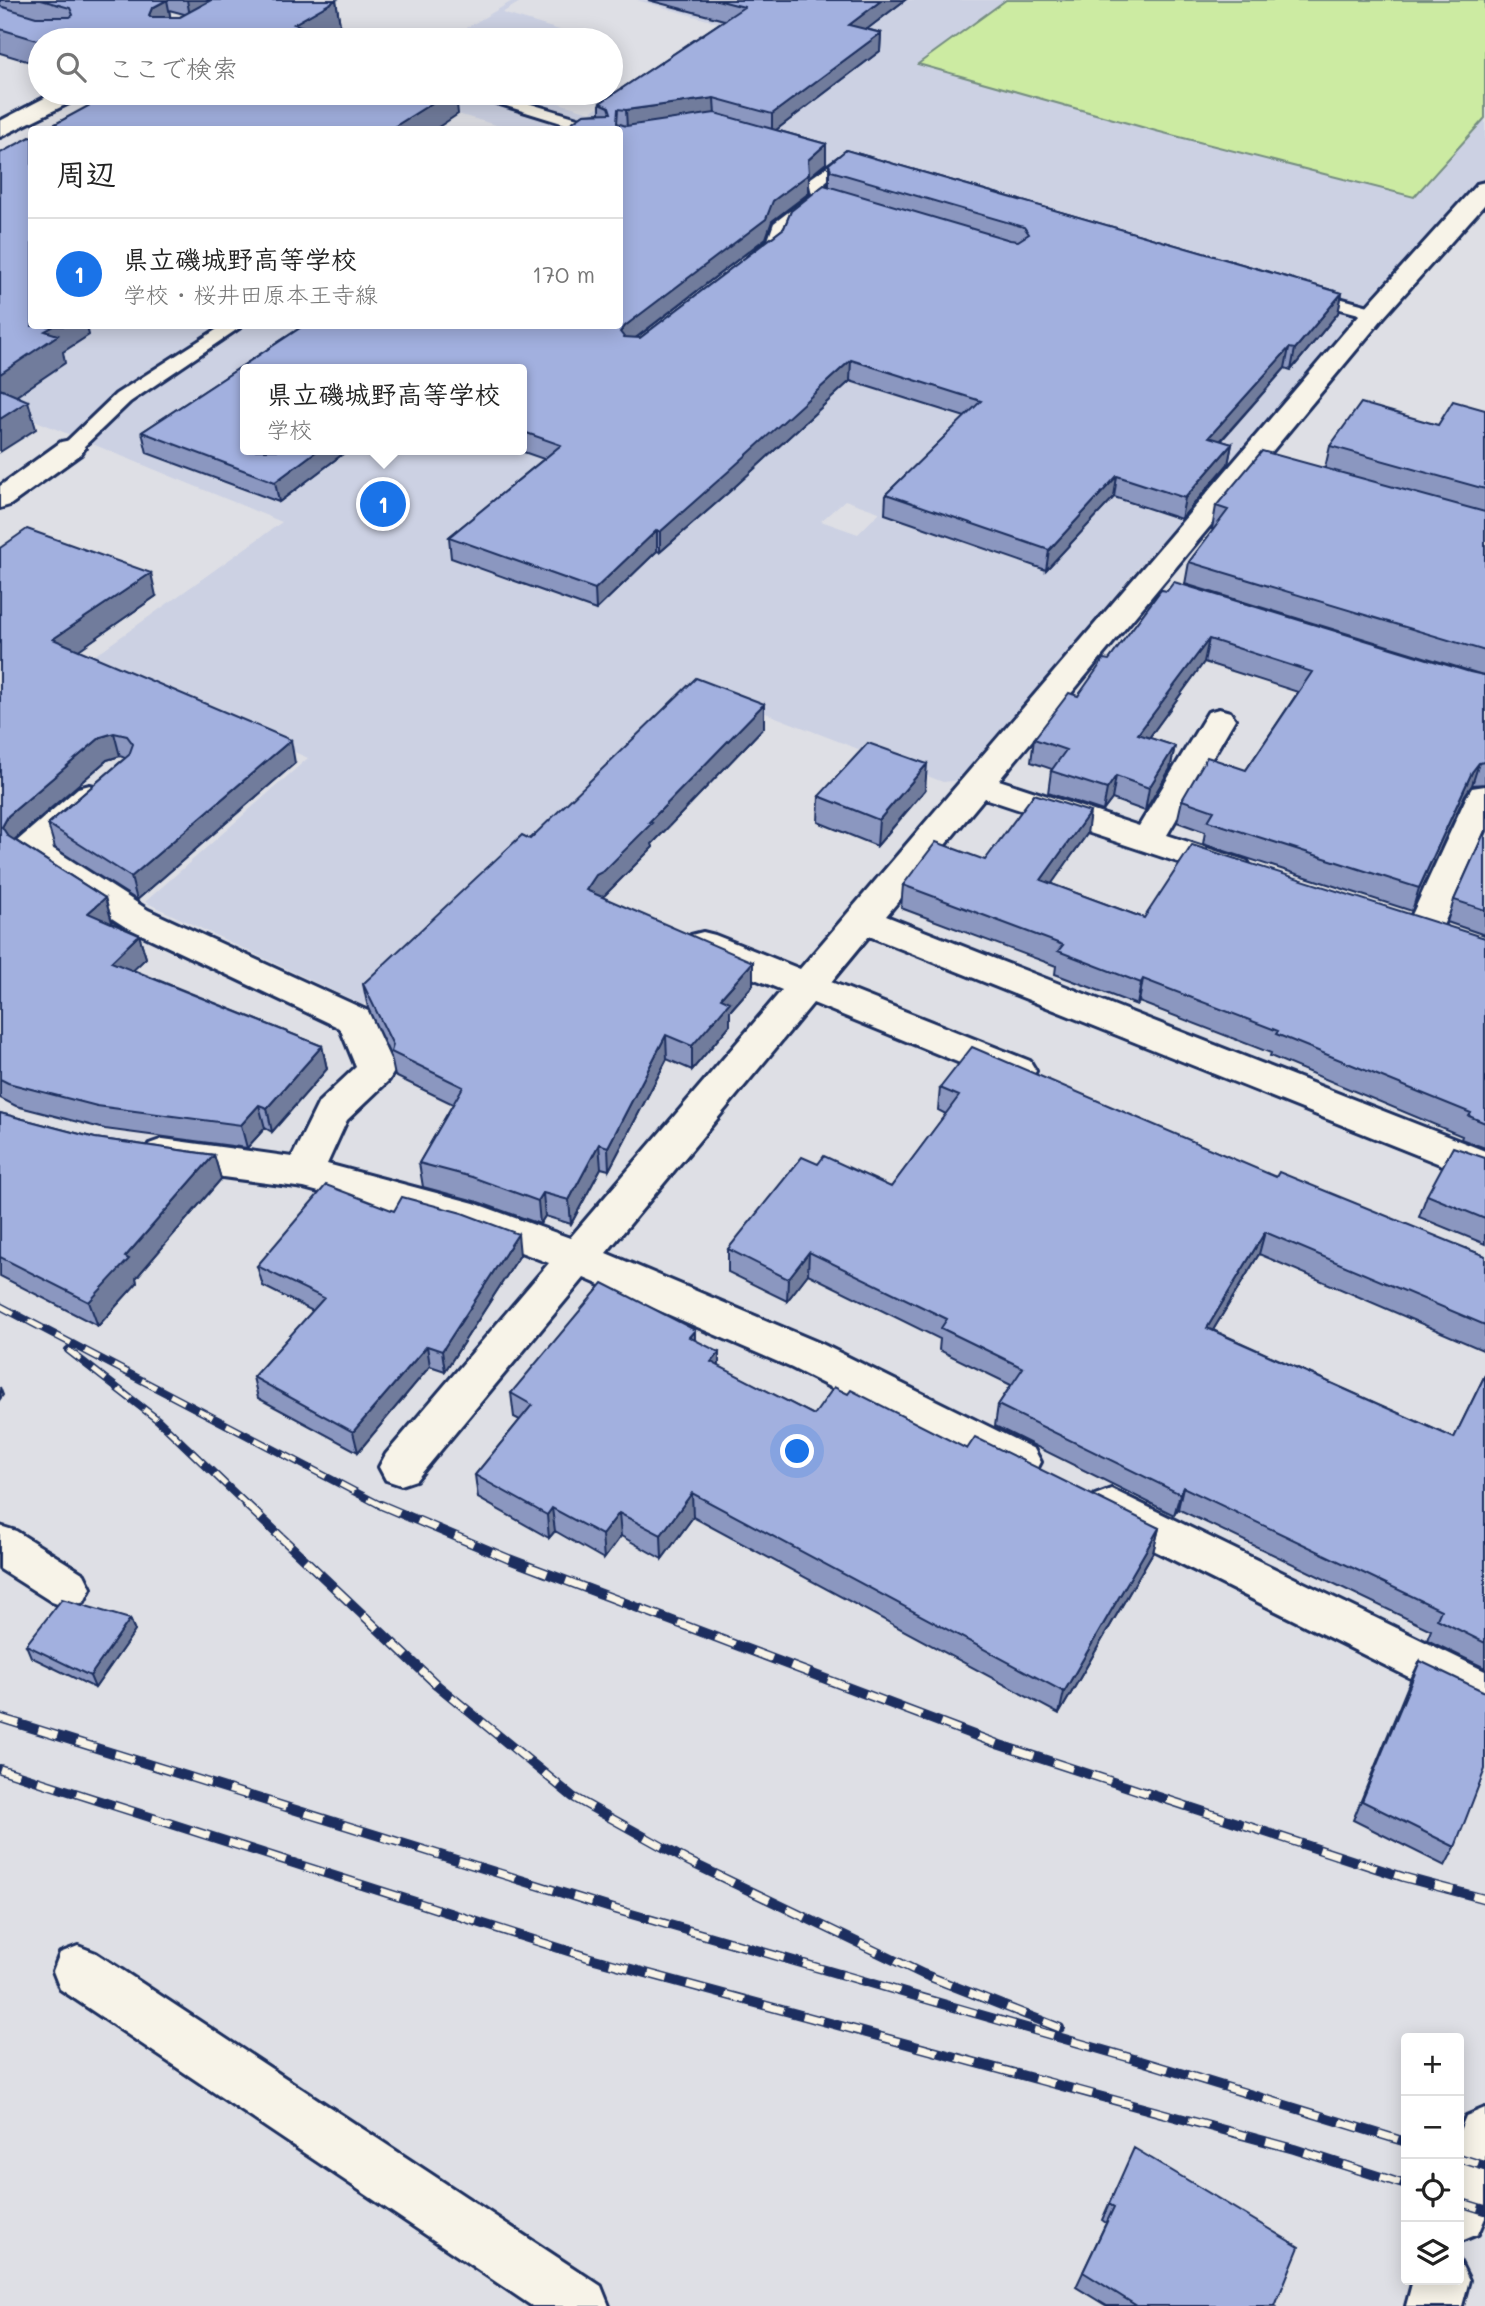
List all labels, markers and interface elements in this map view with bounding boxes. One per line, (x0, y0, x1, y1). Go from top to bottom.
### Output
search box (28, 28, 623, 105)
icon: search (52, 48, 90, 86)
text: ここで検索 (108, 51, 238, 85)
text: 周辺 (56, 153, 116, 193)
text: 県立磯城野高等学校 (123, 242, 357, 276)
text: 1 (74, 259, 84, 289)
text: 170 m (532, 259, 595, 289)
text: 学校 · 桜井田原本王寺線 (123, 279, 378, 309)
popup (240, 364, 527, 455)
text: 県立磯城野高等学校 (266, 377, 501, 411)
text: 学校 (266, 414, 312, 444)
pin: 1 (360, 478, 406, 530)
your location (780, 1434, 814, 1468)
map controls (1401, 2033, 1464, 2285)
button: + (1401, 2033, 1464, 2096)
button: − (1401, 2096, 1464, 2159)
button: locate (1401, 2159, 1464, 2222)
button: layers (1401, 2222, 1464, 2285)

